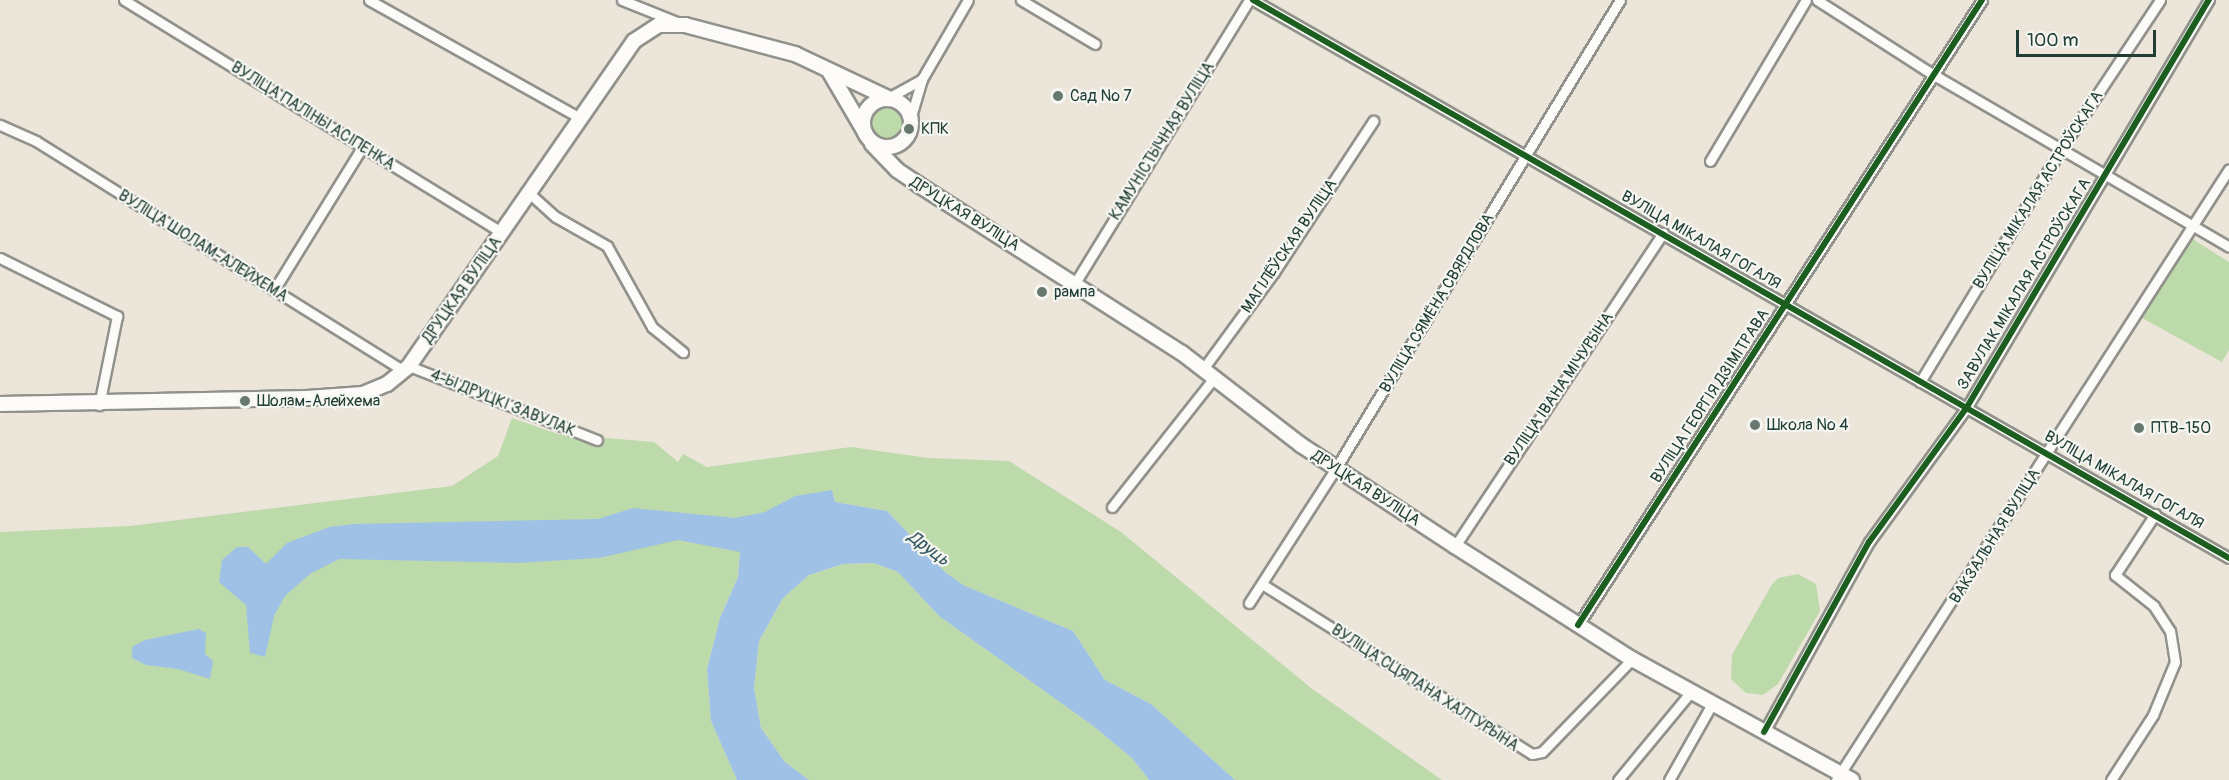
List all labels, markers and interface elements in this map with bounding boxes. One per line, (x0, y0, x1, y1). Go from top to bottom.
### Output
scale bar (2019, 18, 2158, 56)
text: 100 m (2027, 29, 2079, 52)
street label: ВУЛІЦА ПАЛІНЫ АСІПЕНКА (228, 58, 398, 174)
street label: КАМУНІСТЫЧНАЯ ВУЛІЦА (1105, 58, 1219, 224)
place label: Сад № 7 (1070, 86, 1132, 106)
street label: ВУЛІЦА МІКАЛАЯ АСТРОЎСКАГА (1969, 87, 2107, 293)
marker: Сад № 7 (1051, 89, 1065, 103)
place label: КПК (921, 119, 949, 139)
marker: КПК (902, 122, 916, 136)
street label: ДРУЦКАЯ ВУЛІЦА (907, 173, 1023, 255)
street label: МАГІЛЁЎСКАЯ ВУЛІЦА (1237, 175, 1341, 317)
street label: ЗАВУЛАК МІКАЛАЯ АСТРОЎСКАГА (1953, 175, 2095, 393)
street label: ВУЛІЦА ШОЛАМ-АЛЕЙХЕМА (115, 186, 291, 306)
street label: ВУЛІЦА МІКАЛАЯ ГОГАЛЯ (1618, 186, 1784, 294)
street label: ВУЛІЦА СЯМЁНА СВЯРДЛОВА (1376, 210, 1498, 396)
street label: ДРУЦКАЯ ВУЛІЦА (418, 233, 506, 347)
place label: рампа (1054, 282, 1095, 302)
marker: рампа (1035, 285, 1049, 299)
street label: ВУЛІЦА ГЕОРГІЯ ДЗІМІТРАВА (1647, 305, 1773, 487)
street label: ВУЛІЦА ІВАНА МІЧУРЫНА (1500, 309, 1618, 469)
street label: 4-Ы ДРУЦКІ ЗАВУЛАК (428, 365, 578, 441)
place label: Шолам-Алейхема (257, 391, 380, 411)
marker: Шолам-Алейхема (238, 394, 252, 408)
place label: Школа № 4 (1767, 415, 1848, 435)
marker: Школа № 4 (1748, 418, 1762, 432)
place label: ПТВ-150 (2151, 418, 2211, 438)
marker: ПТВ-150 (2132, 421, 2146, 435)
street label: ВУЛІЦА МІКАЛАЯ ГОГАЛЯ (2041, 426, 2207, 534)
street label: ДРУЦКАЯ ВУЛІЦА (1308, 446, 1424, 530)
street label: ВАКЗАЛЬНАЯ ВУЛІЦА (1946, 465, 2044, 607)
water label: Друць (903, 527, 953, 571)
street label: ВУЛІЦА СЦЯПАНА ХАЛТУРЫНА (1328, 620, 1522, 756)

